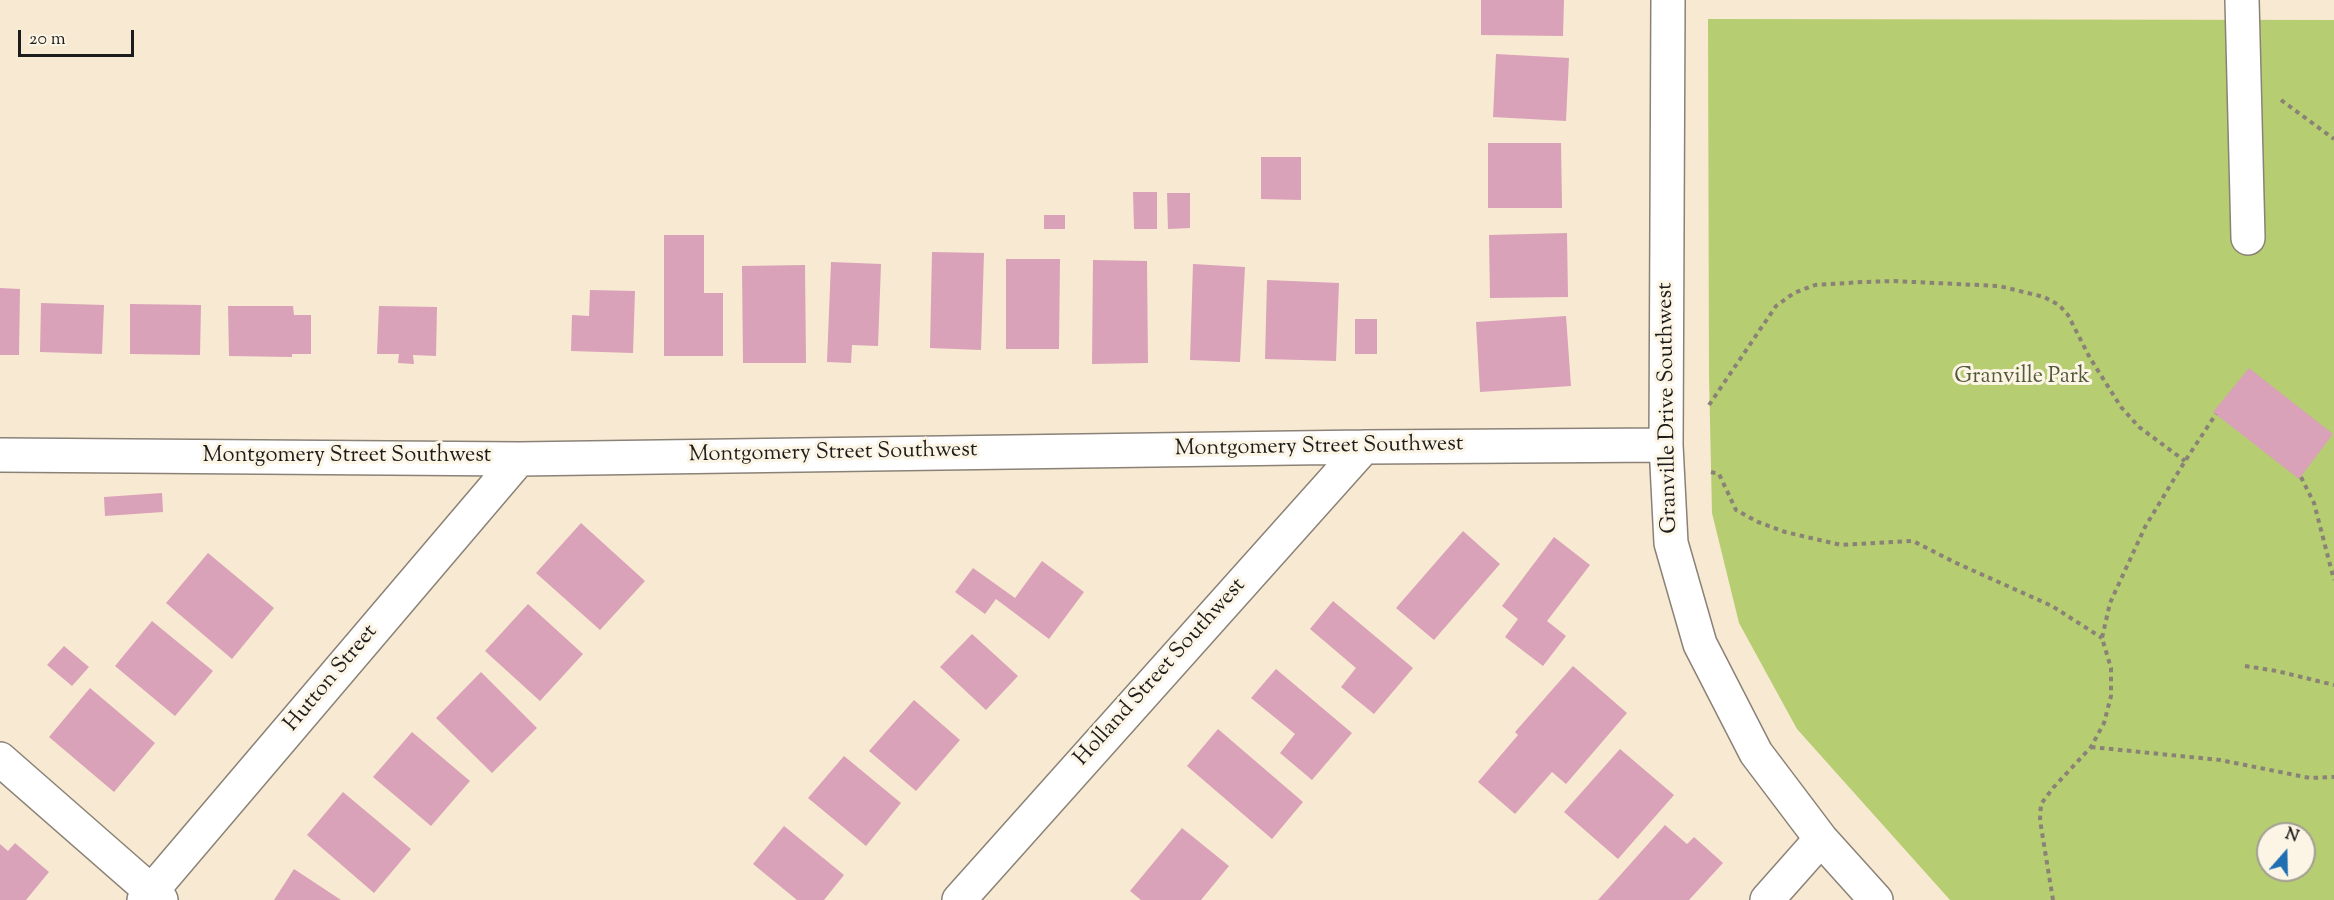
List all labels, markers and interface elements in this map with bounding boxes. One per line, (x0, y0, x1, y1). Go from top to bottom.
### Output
scale bar (21, 18, 136, 56)
text: 20 m (29, 27, 66, 53)
street label: Granville Drive Southwest (1654, 282, 1684, 534)
park label: Granville Park (1954, 365, 2090, 391)
street label: Montgomery Street Southwest (1174, 432, 1464, 464)
street label: Montgomery Street Southwest (688, 438, 978, 470)
street label: Montgomery Street Southwest (203, 444, 491, 470)
street label: Holland Street Southwest (1070, 574, 1252, 772)
street label: Hutton Street (280, 620, 384, 738)
north arrow (2256, 822, 2316, 882)
text: N (2282, 824, 2302, 849)

